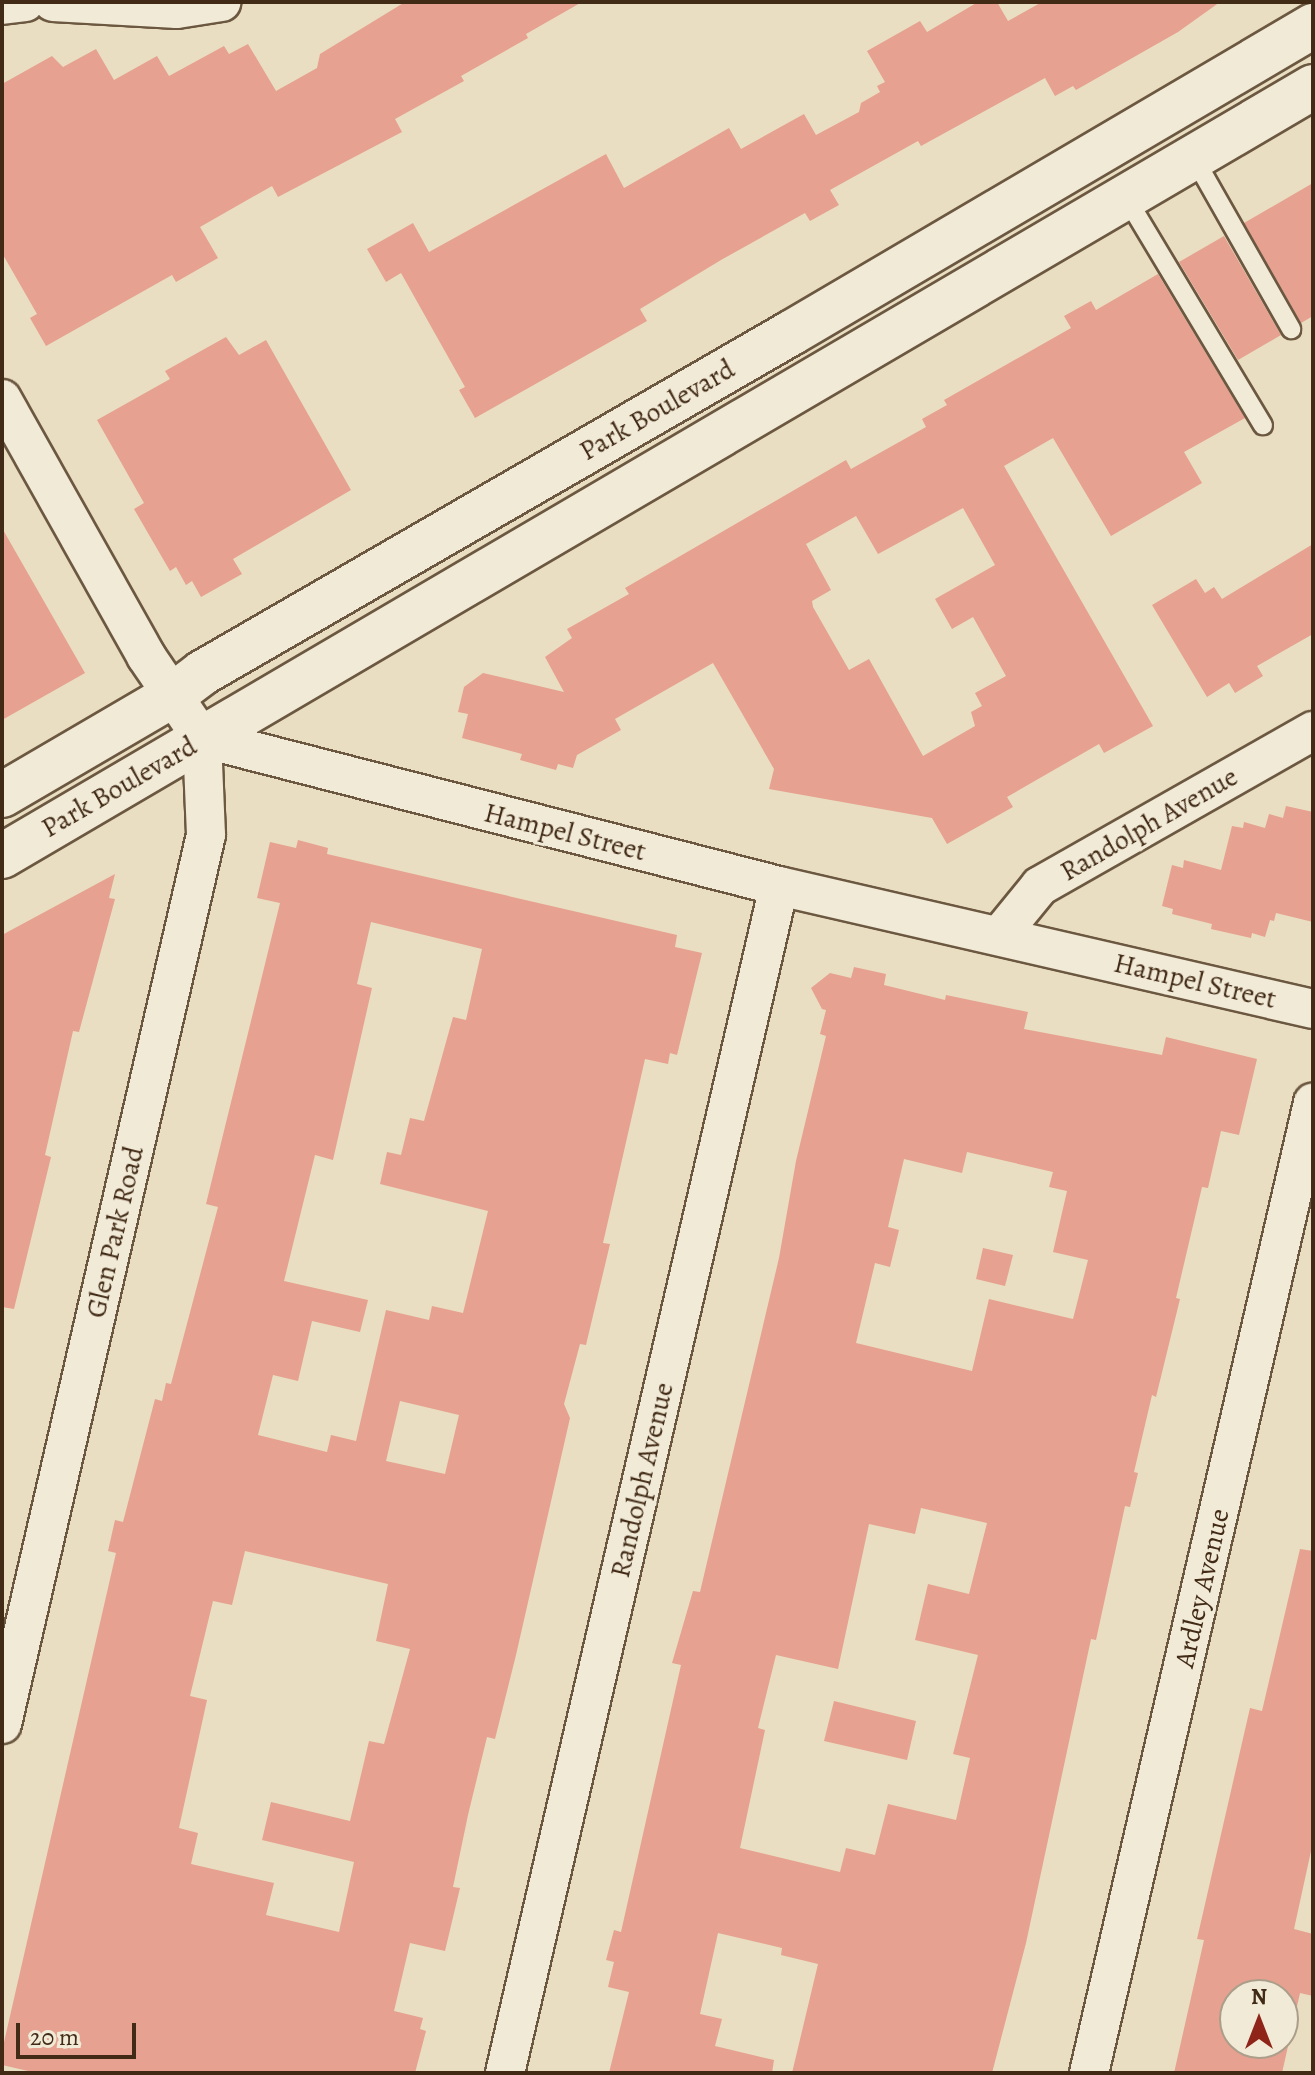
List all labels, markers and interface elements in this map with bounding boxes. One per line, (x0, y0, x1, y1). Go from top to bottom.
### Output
street label: Park Boulevard (573, 352, 741, 468)
street label: Park Boulevard (35, 729, 203, 845)
street label: Randolph Avenue (1054, 760, 1244, 888)
street label: Hampel Street (481, 796, 649, 868)
street label: Hampel Street (1111, 946, 1279, 1016)
street label: Glen Park Road (79, 1143, 151, 1321)
street label: Randolph Avenue (603, 1379, 681, 1581)
street label: Ardley Avenue (1167, 1505, 1237, 1671)
north arrow (1219, 1979, 1299, 2059)
text: N (1251, 1982, 1267, 2012)
scale bar (20, 2007, 140, 2057)
text: 20 m (30, 2021, 79, 2053)

